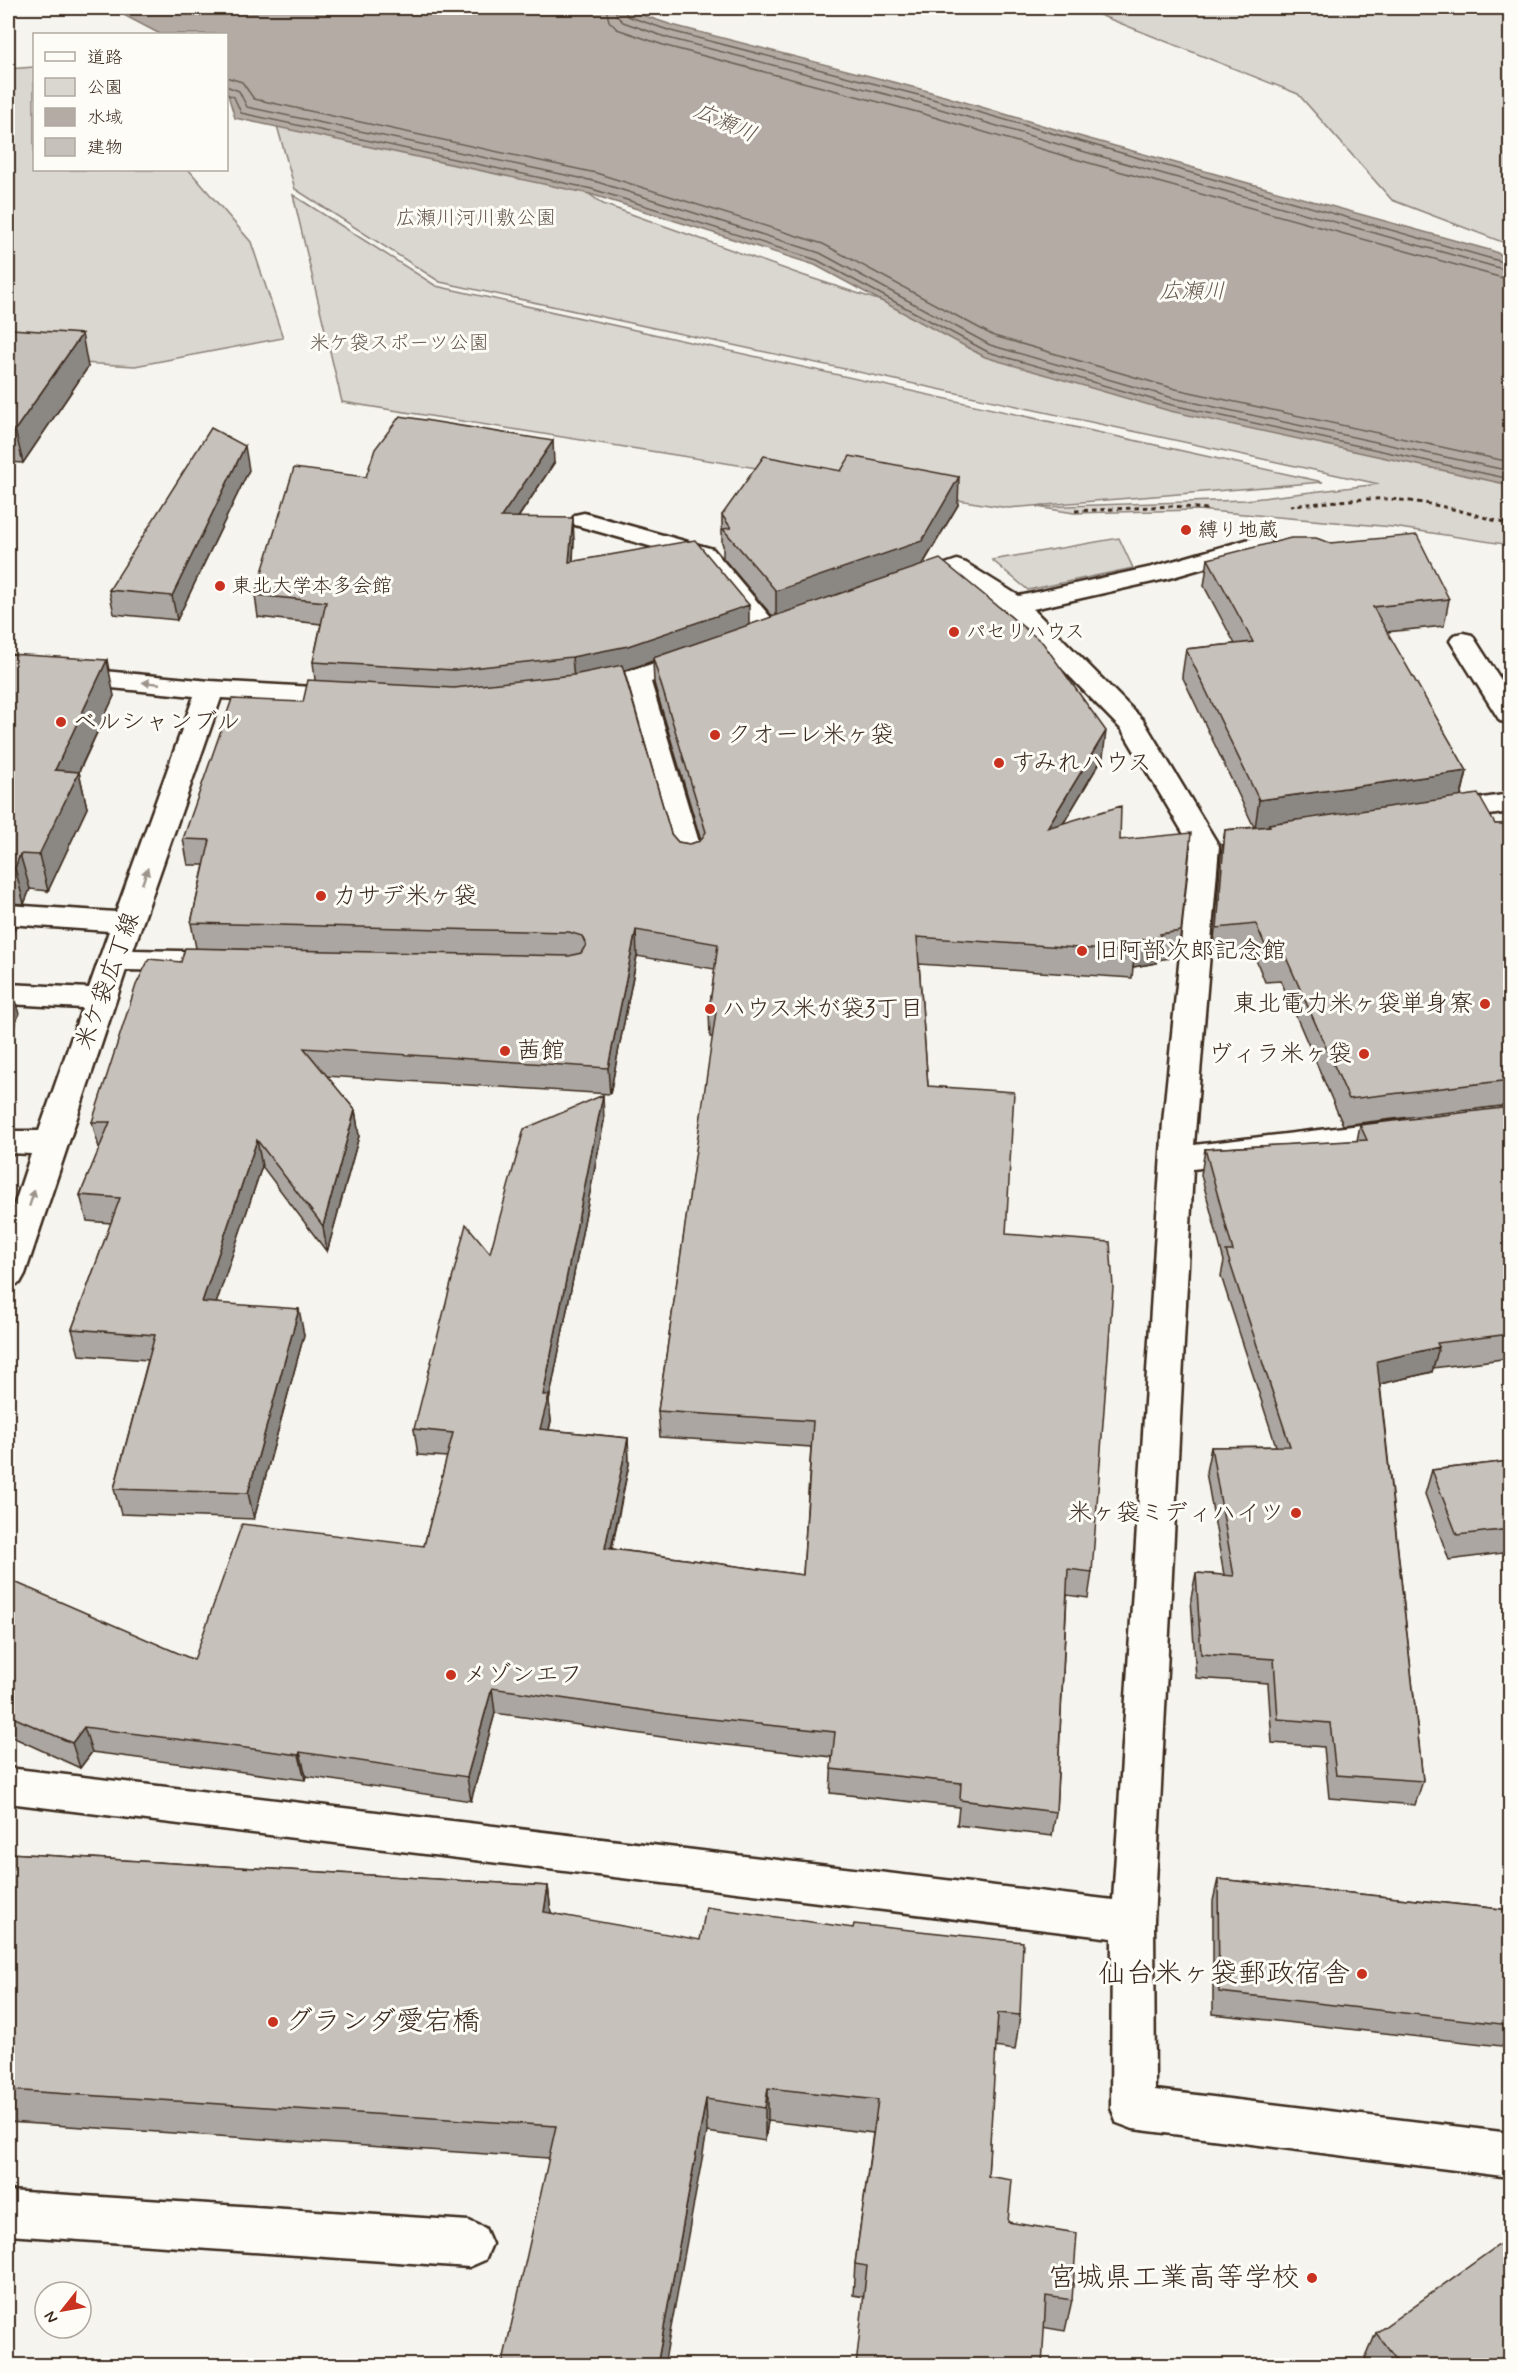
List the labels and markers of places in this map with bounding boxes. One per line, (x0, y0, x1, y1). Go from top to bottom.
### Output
place label: 縛り地蔵 (1198, 517, 1278, 544)
marker: 縛り地蔵 (1179, 523, 1193, 537)
place label: 東北大学本多会館 (232, 573, 392, 600)
marker: 東北大学本多会館 (213, 579, 227, 593)
place label: パセリハウス (966, 619, 1085, 646)
marker: パセリハウス (947, 625, 961, 639)
place label: ベルシャンブル (73, 707, 240, 738)
marker: ベルシャンブル (54, 715, 68, 729)
place label: クオーレ米ヶ袋 (727, 720, 894, 751)
marker: クオーレ米ヶ袋 (708, 728, 722, 742)
place label: すみれハウス (1011, 748, 1152, 779)
marker: すみれハウス (992, 756, 1006, 770)
place label: カサデ米ヶ袋 (333, 881, 477, 912)
marker: カサデ米ヶ袋 (314, 889, 328, 903)
place label: 旧阿部次郎記念館 (1094, 936, 1286, 967)
marker: 旧阿部次郎記念館 (1075, 944, 1089, 958)
place label: 東北電力米ヶ袋単身寮 (1233, 989, 1473, 1020)
place label: ハウス米が袋3丁目 (722, 994, 923, 1025)
marker: 東北電力米ヶ袋単身寮 (1478, 997, 1492, 1011)
marker: ハウス米が袋3丁目 (703, 1002, 717, 1016)
place label: 茜館 (517, 1036, 565, 1067)
place label: ヴィラ米ヶ袋 (1208, 1039, 1352, 1070)
marker: 茜館 (498, 1044, 512, 1058)
marker: ヴィラ米ヶ袋 (1357, 1047, 1371, 1061)
place label: 米ヶ袋ミディハイツ (1068, 1498, 1284, 1529)
marker: 米ヶ袋ミディハイツ (1289, 1506, 1303, 1520)
place label: メゾンエフ (463, 1660, 583, 1691)
marker: メゾンエフ (444, 1668, 458, 1682)
place label: 仙台米ヶ袋郵政宿舎 (1098, 1956, 1350, 1993)
marker: 仙台米ヶ袋郵政宿舎 (1355, 1967, 1369, 1981)
place label: グランダ愛宕橋 (285, 2004, 480, 2041)
marker: グランダ愛宕橋 (266, 2015, 280, 2029)
place label: 宮城県工業高等学校 (1048, 2260, 1300, 2297)
marker: 宮城県工業高等学校 (1305, 2271, 1319, 2285)

